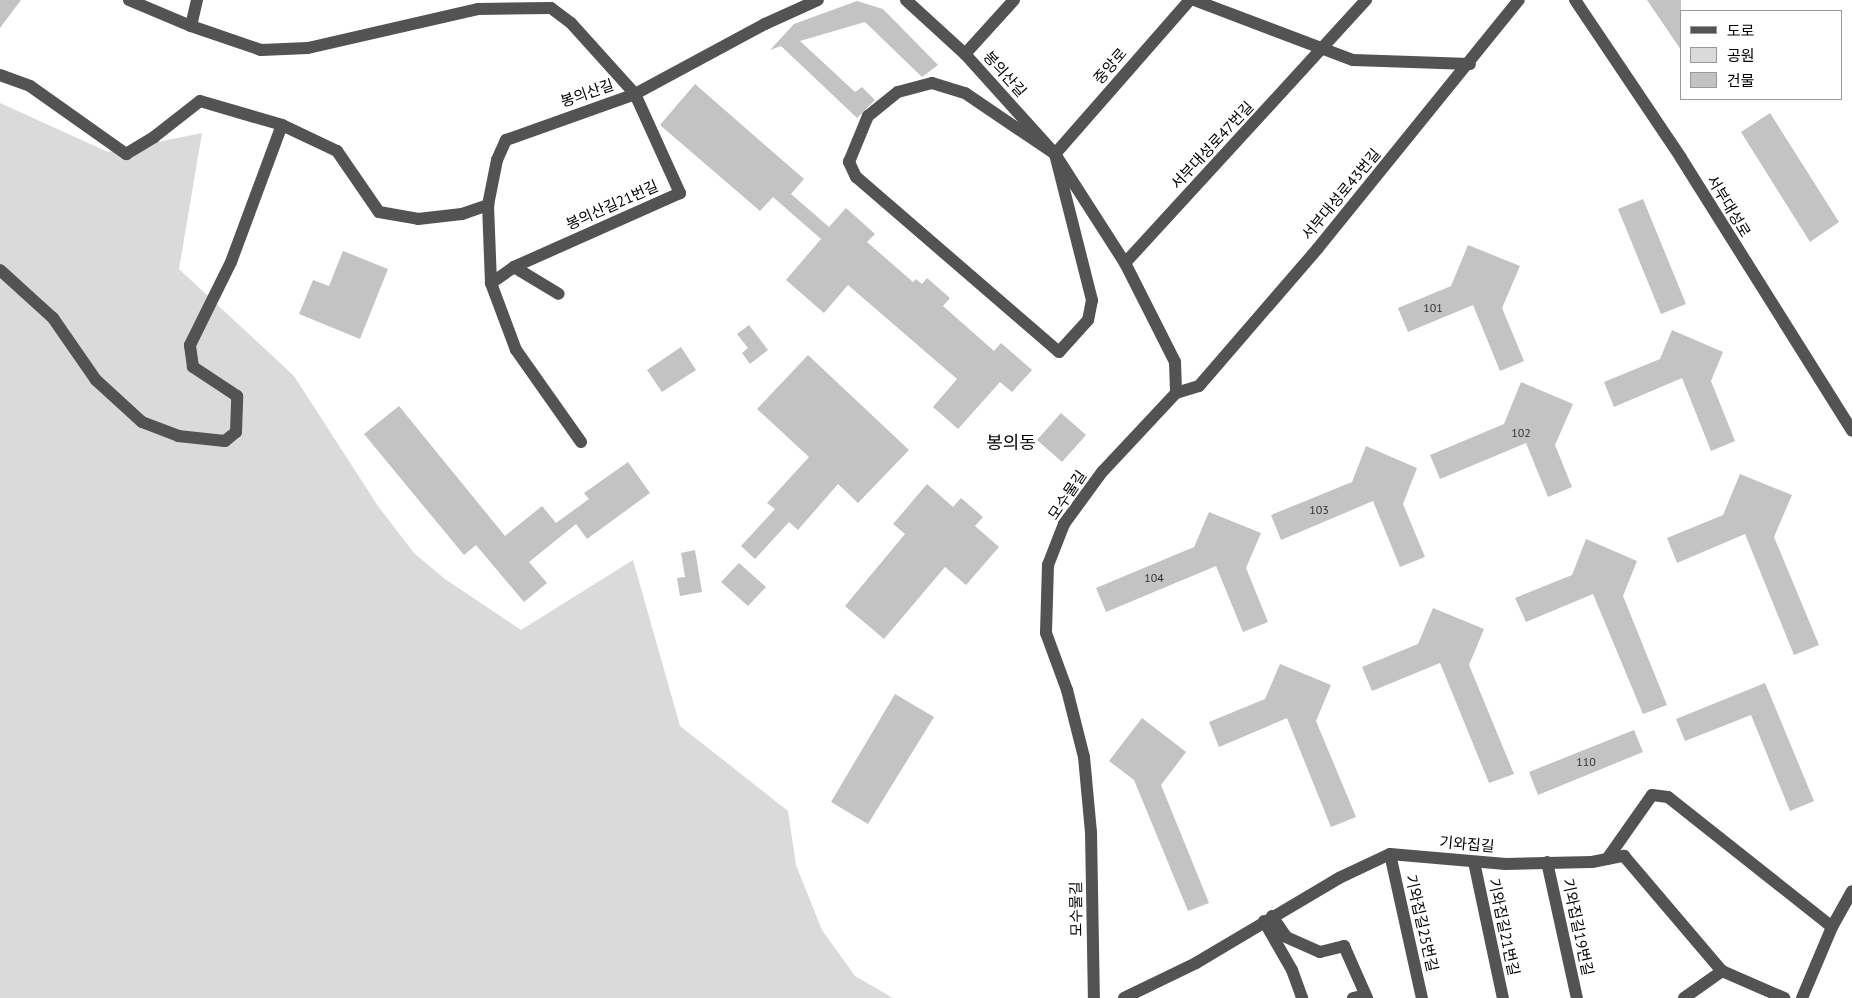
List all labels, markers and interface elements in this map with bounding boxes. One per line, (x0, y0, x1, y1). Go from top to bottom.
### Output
legend (1680, 10, 1842, 100)
text: 도로 (1727, 21, 1755, 40)
street label: 중앙로 (1090, 44, 1130, 88)
text: 공원 (1727, 46, 1755, 65)
street label: 봉의산길 (980, 47, 1030, 101)
text: 건물 (1727, 71, 1755, 90)
street label: 봉의산길 (558, 76, 616, 110)
street label: 서부대성로47번길 (1167, 98, 1257, 192)
street label: 서부대성로43번길 (1298, 145, 1384, 243)
street label: 서부대성로 (1704, 172, 1754, 240)
street label: 봉의산길21번길 (563, 177, 661, 233)
house number: 101 (1423, 301, 1443, 315)
house number: 102 (1511, 426, 1531, 440)
district label: 봉의동 (986, 432, 1036, 454)
street label: 모수물길 (1044, 467, 1090, 523)
house number: 103 (1309, 503, 1329, 517)
house number: 104 (1144, 571, 1164, 585)
house number: 110 (1576, 755, 1596, 769)
street label: 기와집길 (1439, 833, 1495, 855)
street label: 기와집길25번길 (1402, 873, 1442, 973)
street label: 기와집길21번길 (1485, 877, 1523, 977)
street label: 기와집길19번길 (1559, 877, 1597, 977)
street label: 모수물길 (1067, 881, 1085, 937)

